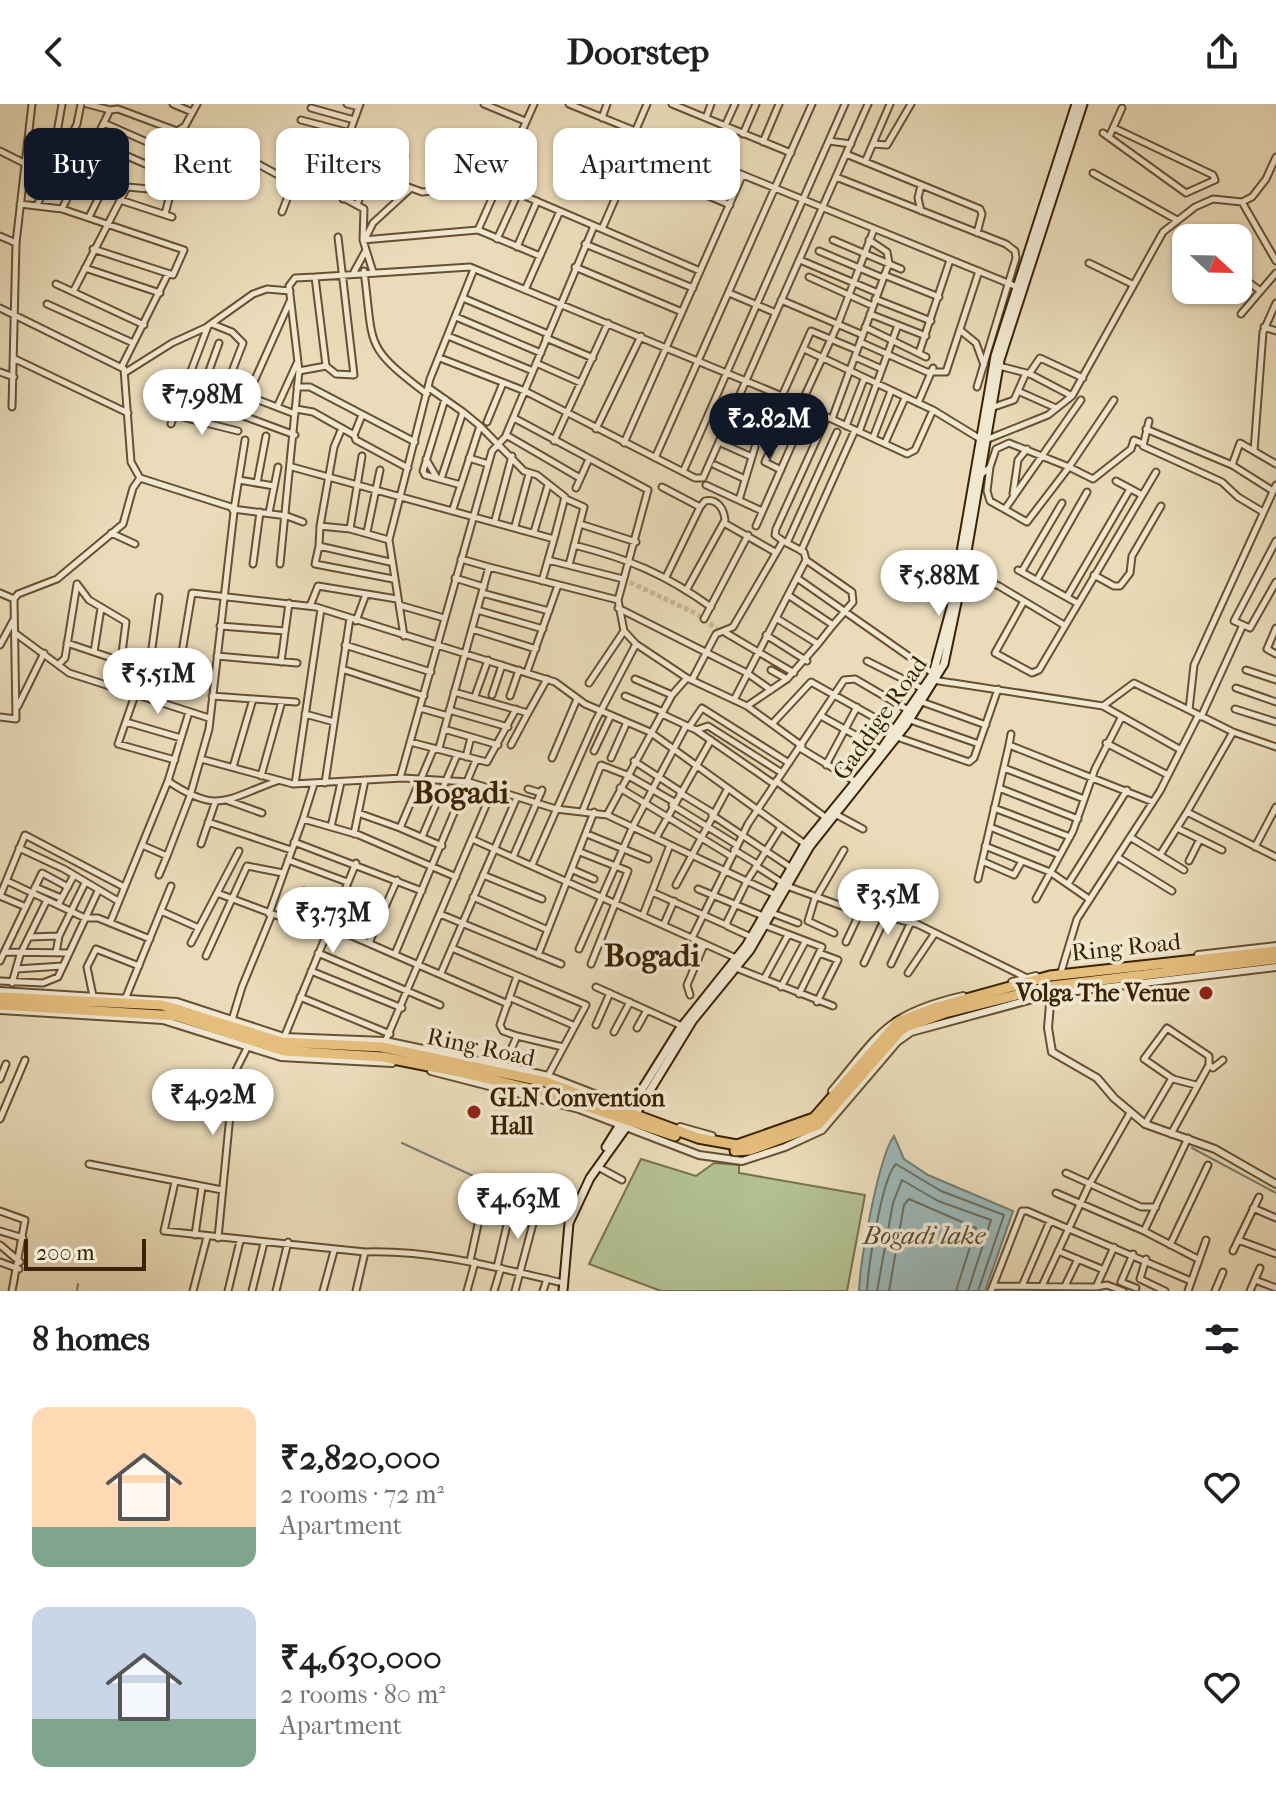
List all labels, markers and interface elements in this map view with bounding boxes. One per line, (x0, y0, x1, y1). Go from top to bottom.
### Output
icon: back (32, 30, 76, 74)
icon: share (1200, 30, 1244, 74)
text: Doorstep (567, 31, 709, 73)
chip: Buy (24, 128, 129, 200)
chip: Rent (145, 128, 260, 200)
chip: Filters (276, 128, 409, 200)
chip: New (425, 128, 537, 200)
chip: Apartment (553, 128, 740, 200)
north arrow (1172, 224, 1252, 304)
map controls (1172, 224, 1252, 304)
pin: ₹7.98M (137, 369, 267, 437)
text: ₹7.98M (161, 379, 243, 410)
pin: ₹2.82M (704, 393, 834, 461)
text: ₹2.82M (727, 403, 811, 434)
pin: ₹5.88M (874, 550, 1004, 618)
text: ₹5.88M (898, 560, 980, 591)
pin: ₹5.51M (93, 648, 223, 716)
street label: Gaddige Road (827, 650, 933, 785)
text: ₹5.51M (121, 658, 195, 689)
district label: Bogadi (413, 774, 509, 811)
pin: ₹3.5M (832, 869, 944, 937)
text: ₹3.5M (856, 879, 920, 910)
pin: ₹3.73M (268, 887, 398, 955)
text: ₹3.73M (295, 897, 371, 928)
street label: Ring Road (1070, 927, 1183, 967)
district label: Bogadi (604, 937, 700, 974)
place label: Volga The Venue (1015, 979, 1190, 1007)
marker: Volga The Venue (1197, 984, 1215, 1002)
street label: Ring Road (424, 1022, 539, 1072)
pin: ₹4.92M (148, 1069, 278, 1137)
text: ₹4.92M (170, 1079, 256, 1110)
place label: GLN Convention Hall (490, 1084, 666, 1140)
marker: GLN Convention Hall (465, 1103, 483, 1121)
pin: ₹4.63M (453, 1173, 583, 1241)
text: ₹4.63M (476, 1183, 560, 1214)
water label: Bogadi lake (861, 1220, 987, 1251)
scale bar (24, 1235, 146, 1271)
text: 200 m (36, 1240, 95, 1266)
icon: filters (1200, 1317, 1244, 1361)
text: 8 homes (32, 1319, 150, 1359)
text: ₹2,820,000 (280, 1438, 441, 1478)
icon: home (96, 1439, 192, 1535)
icon: heart (1200, 1465, 1244, 1509)
text: 2 rooms · 72 m² (280, 1479, 444, 1510)
text: Apartment (280, 1510, 402, 1541)
text: ₹4,630,000 (280, 1638, 442, 1678)
icon: home (96, 1639, 192, 1735)
icon: heart (1200, 1665, 1244, 1709)
text: 2 rooms · 80 m² (280, 1679, 446, 1710)
text: Apartment (280, 1710, 402, 1741)

